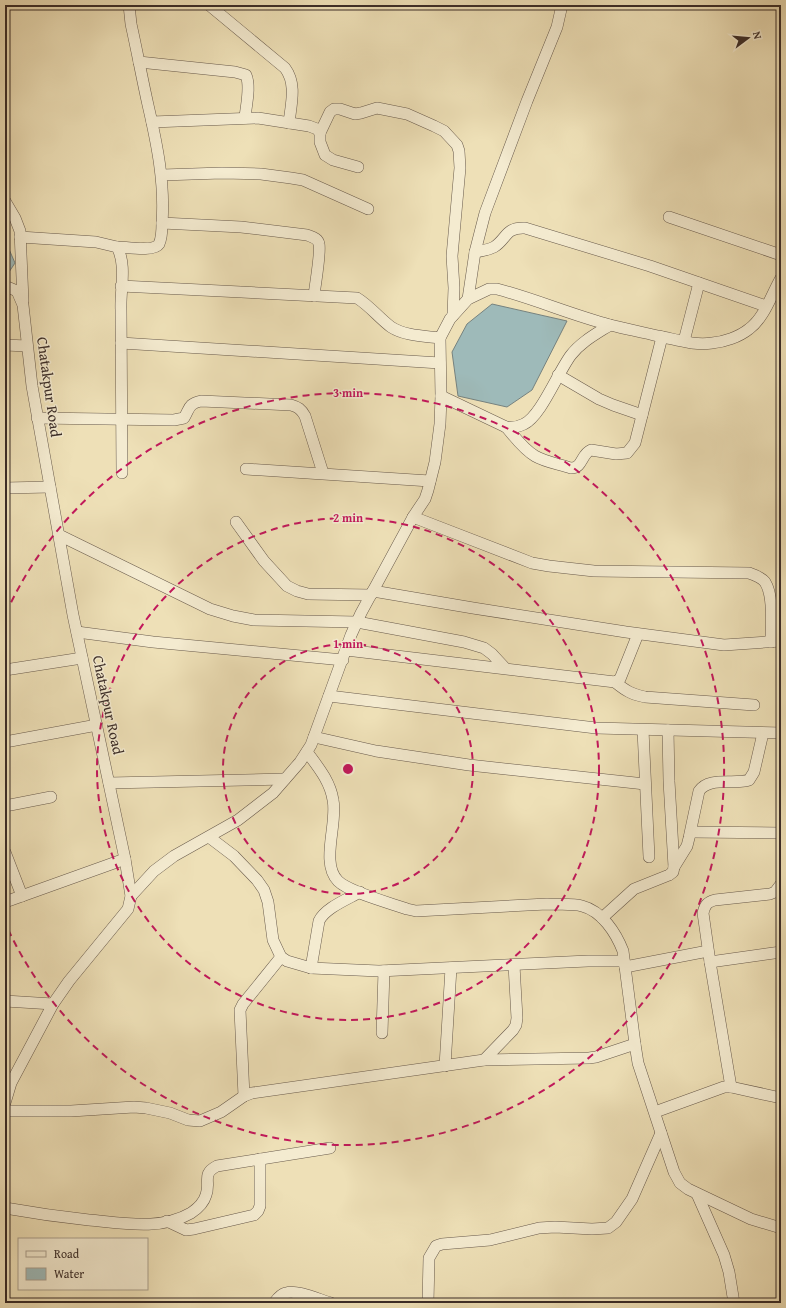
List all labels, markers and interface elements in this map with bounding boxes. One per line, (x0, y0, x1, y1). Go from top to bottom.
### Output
north arrow (728, 18, 768, 58)
text: N (749, 30, 766, 42)
street label: Chatakpur Road (32, 336, 67, 438)
text: 3 min (333, 384, 363, 401)
text: 2 min (333, 509, 363, 526)
text: 1 min (333, 635, 363, 652)
street label: Chatakpur Road (88, 653, 129, 756)
centre of rings (341, 762, 355, 776)
legend (18, 1238, 148, 1290)
text: Road (54, 1245, 80, 1262)
text: Water (54, 1265, 84, 1282)

